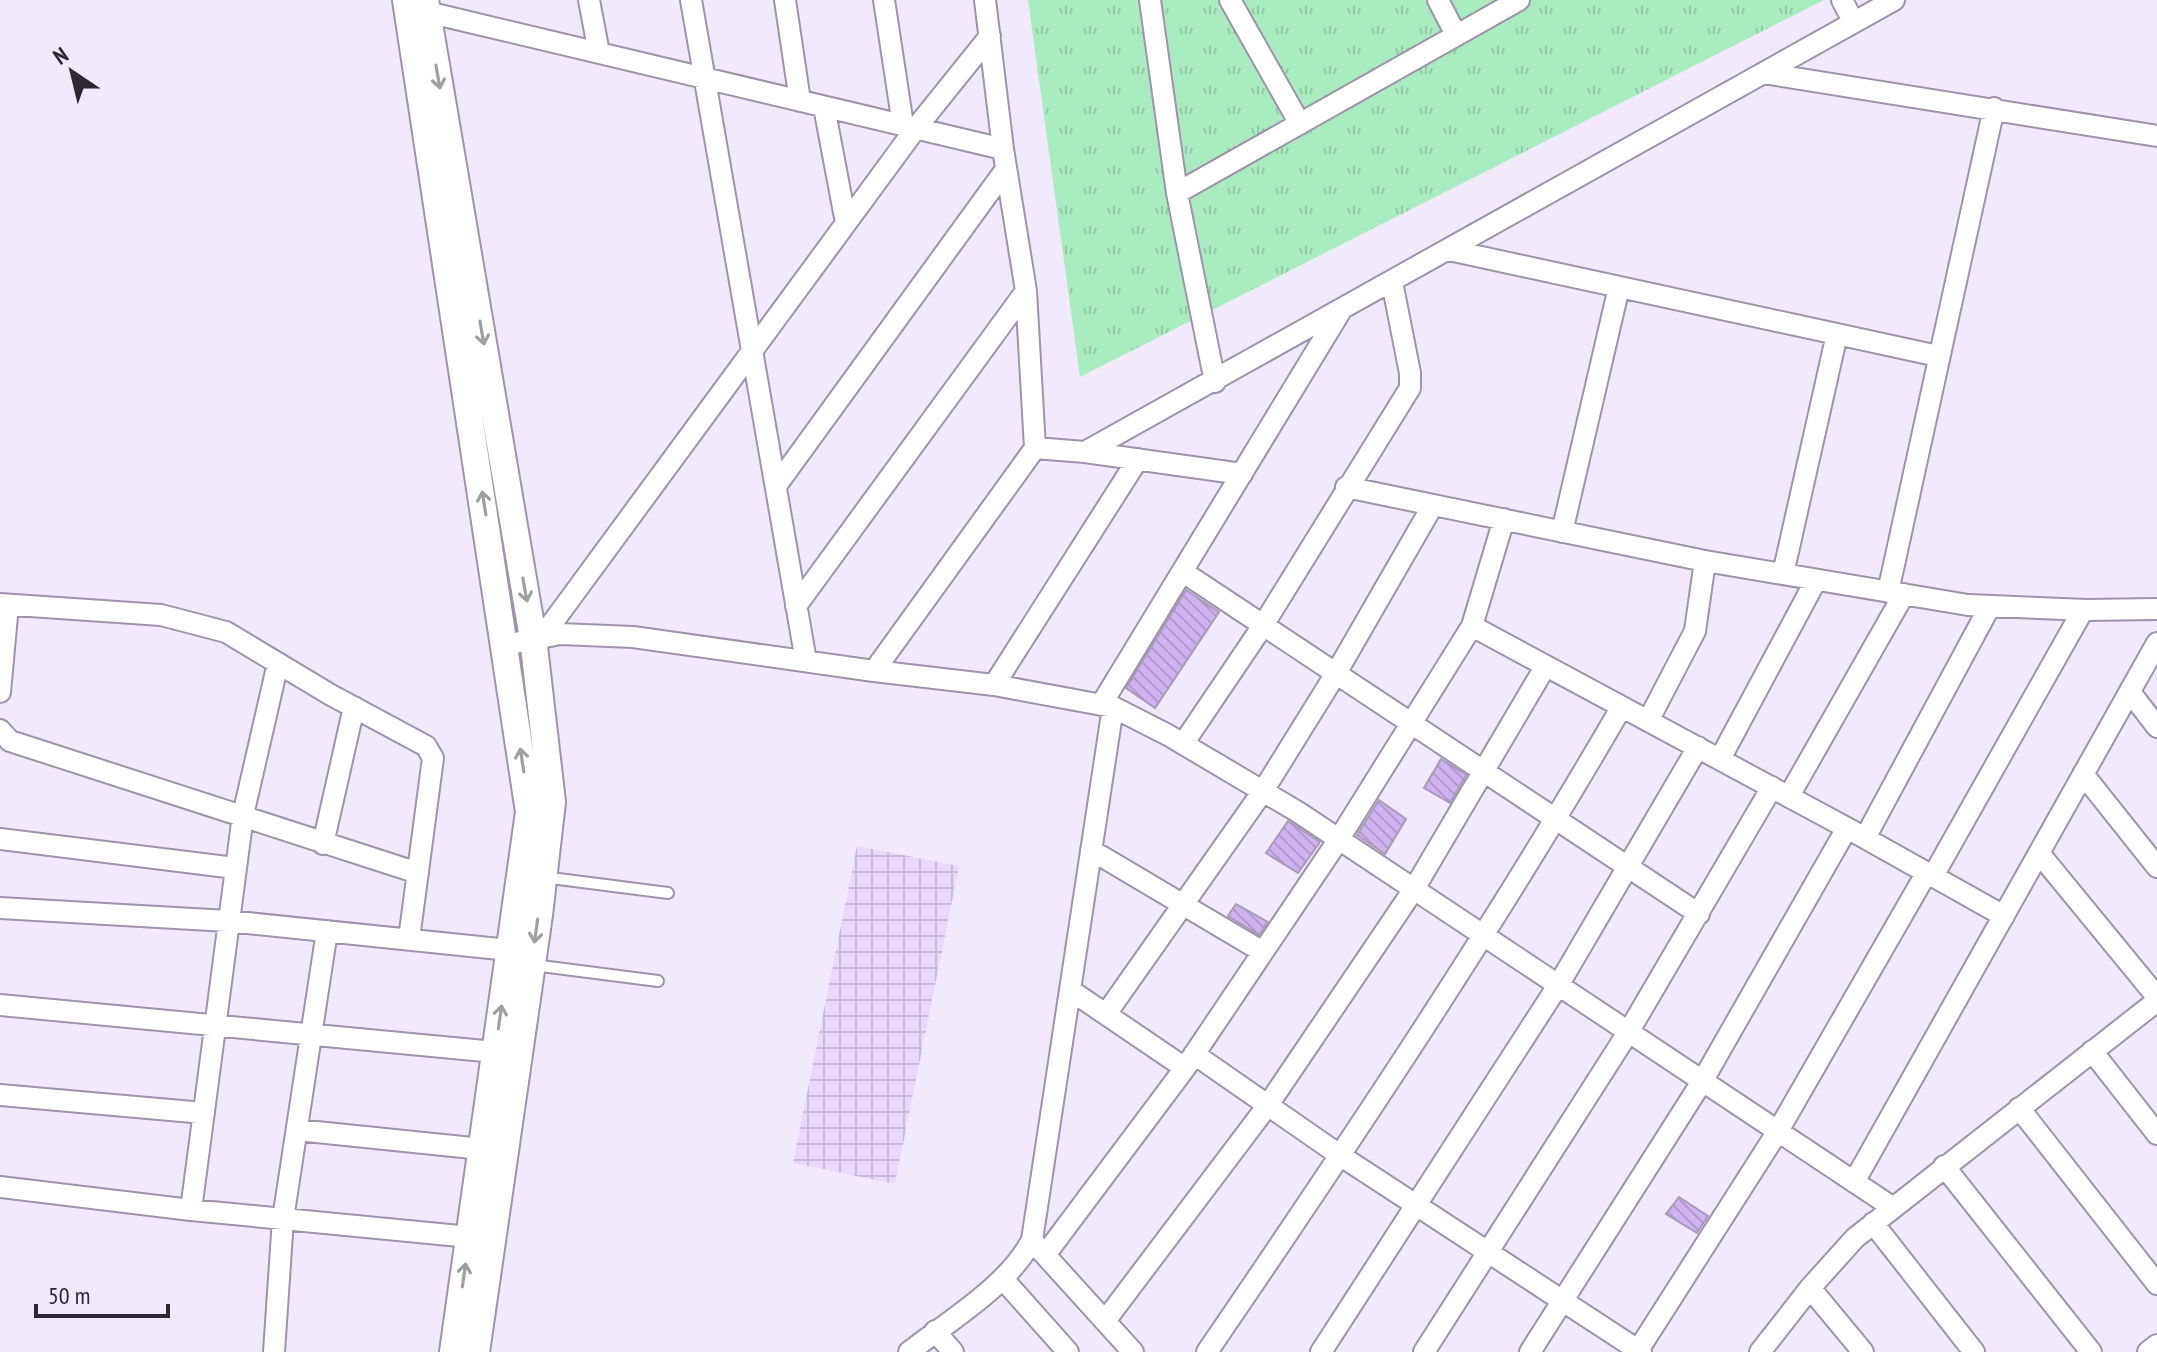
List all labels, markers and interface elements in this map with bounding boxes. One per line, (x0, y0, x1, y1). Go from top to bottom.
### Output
north arrow (32, 32, 112, 112)
text: N (48, 41, 73, 70)
one-way arrow (431, 64, 446, 89)
one-way arrow (475, 320, 490, 345)
one-way arrow (475, 490, 490, 516)
one-way arrow (518, 576, 533, 602)
one-way arrow (514, 748, 529, 773)
one-way arrow (529, 917, 544, 944)
one-way arrow (493, 1005, 508, 1030)
one-way arrow (457, 1263, 472, 1288)
scale bar (36, 1268, 168, 1318)
text: 50 m (48, 1280, 90, 1311)

